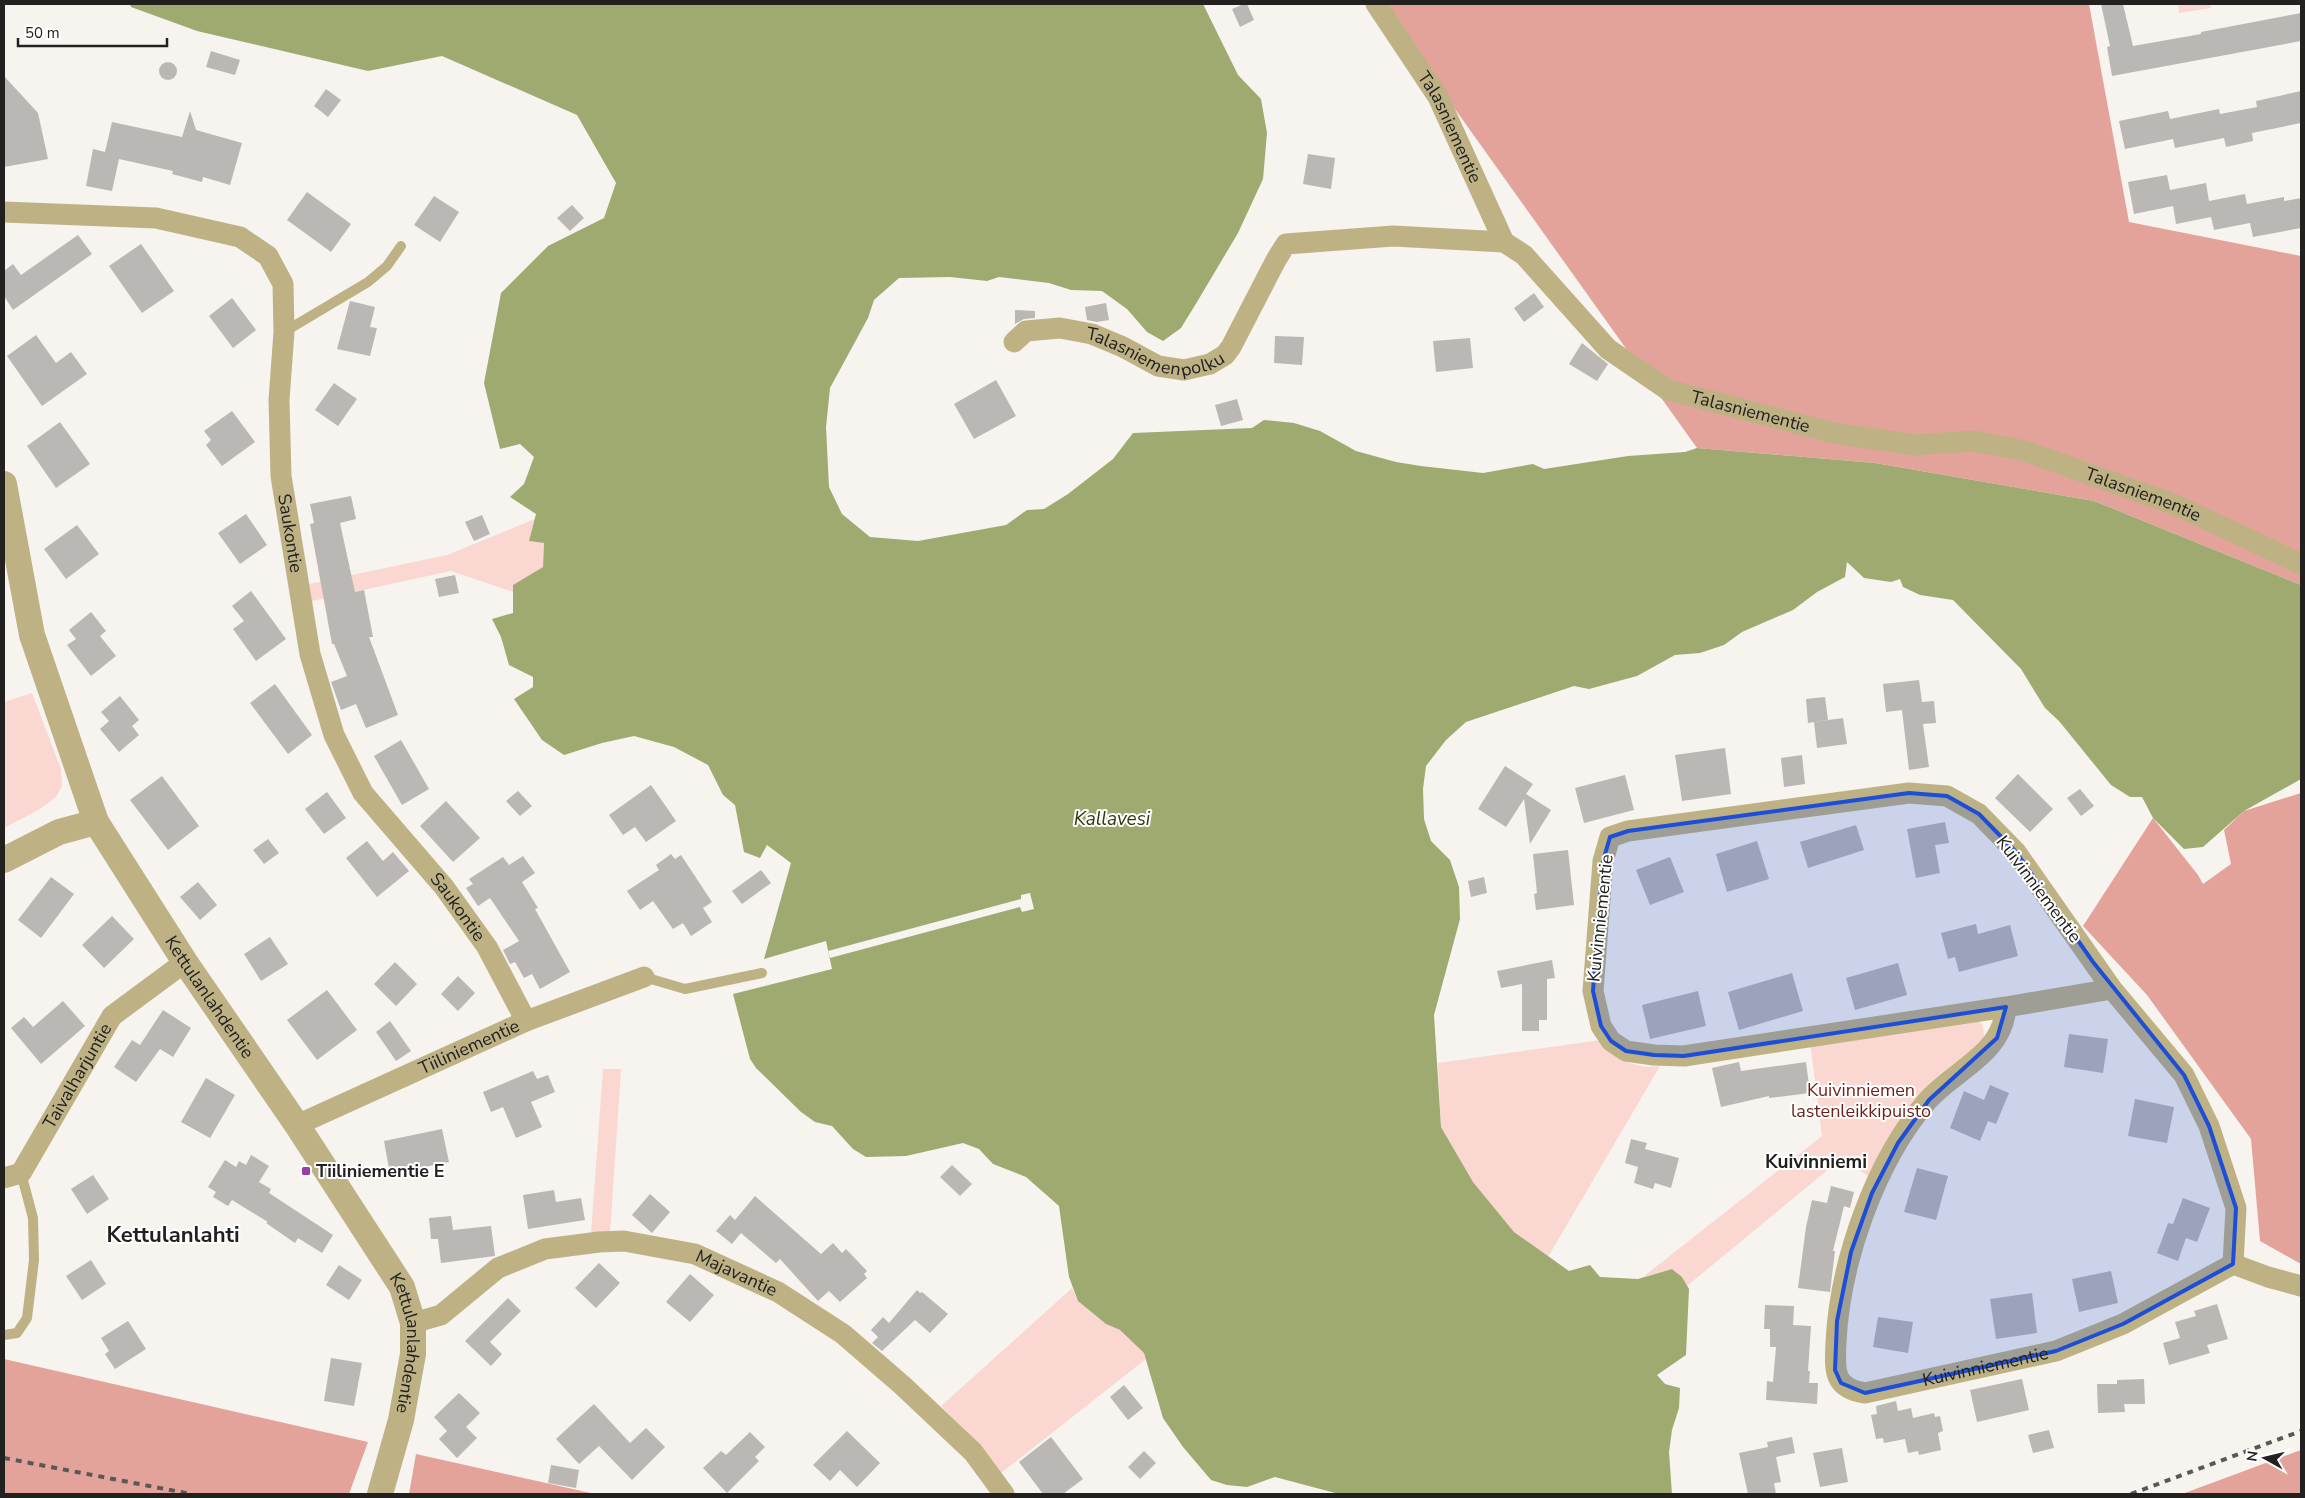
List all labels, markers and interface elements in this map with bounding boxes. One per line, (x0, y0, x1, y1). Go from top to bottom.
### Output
scale bar (18, 15, 166, 47)
text: 50 m (25, 23, 60, 43)
street label: Talasniementie (1412, 66, 1488, 187)
street label: Talasniemenpolku (1085, 321, 1229, 382)
street label: Talasniementie (1689, 384, 1813, 438)
street label: Talasniementie (2082, 462, 2205, 527)
street label: Saukontie (272, 492, 309, 575)
water label: Kallavesi (1074, 806, 1151, 832)
street label: Kuivinniementie (1991, 831, 2087, 947)
street label: Kuivinniementie (1581, 853, 1619, 983)
street label: Saukontie (425, 867, 491, 946)
street label: Kettulanlahdentie (159, 931, 260, 1063)
street label: Tiiliniementie (415, 1014, 523, 1080)
street label: Taivalharjuntie (37, 1019, 117, 1133)
park label: Kuivinniemen lastenleikkipuisto (1791, 1078, 1931, 1123)
district label: Kuivinniemi (1765, 1149, 1867, 1175)
place label: Tiiliniementie E (316, 1159, 445, 1183)
marker: Tiiliniementie E (300, 1165, 312, 1177)
district label: Kettulanlahti (106, 1220, 240, 1250)
street label: Majavantie (692, 1244, 781, 1302)
street label: Kettulanlahdentie (384, 1268, 425, 1415)
street label: Kuivinniementie (1920, 1341, 2051, 1392)
north arrow (2240, 1433, 2290, 1483)
text: N (2242, 1450, 2263, 1463)

